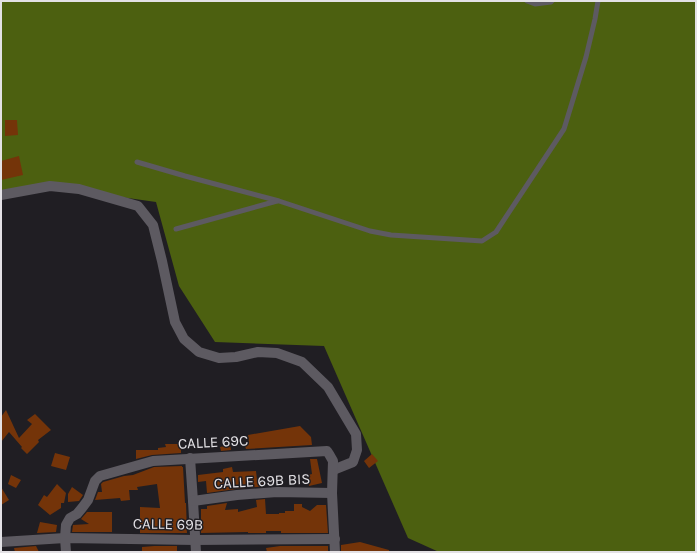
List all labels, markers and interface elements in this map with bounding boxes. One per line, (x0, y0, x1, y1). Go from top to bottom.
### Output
street label: CALLE 69C (177, 431, 249, 453)
street label: CALLE 69B BIS (213, 469, 311, 493)
street label: CALLE 69B (133, 514, 203, 534)

